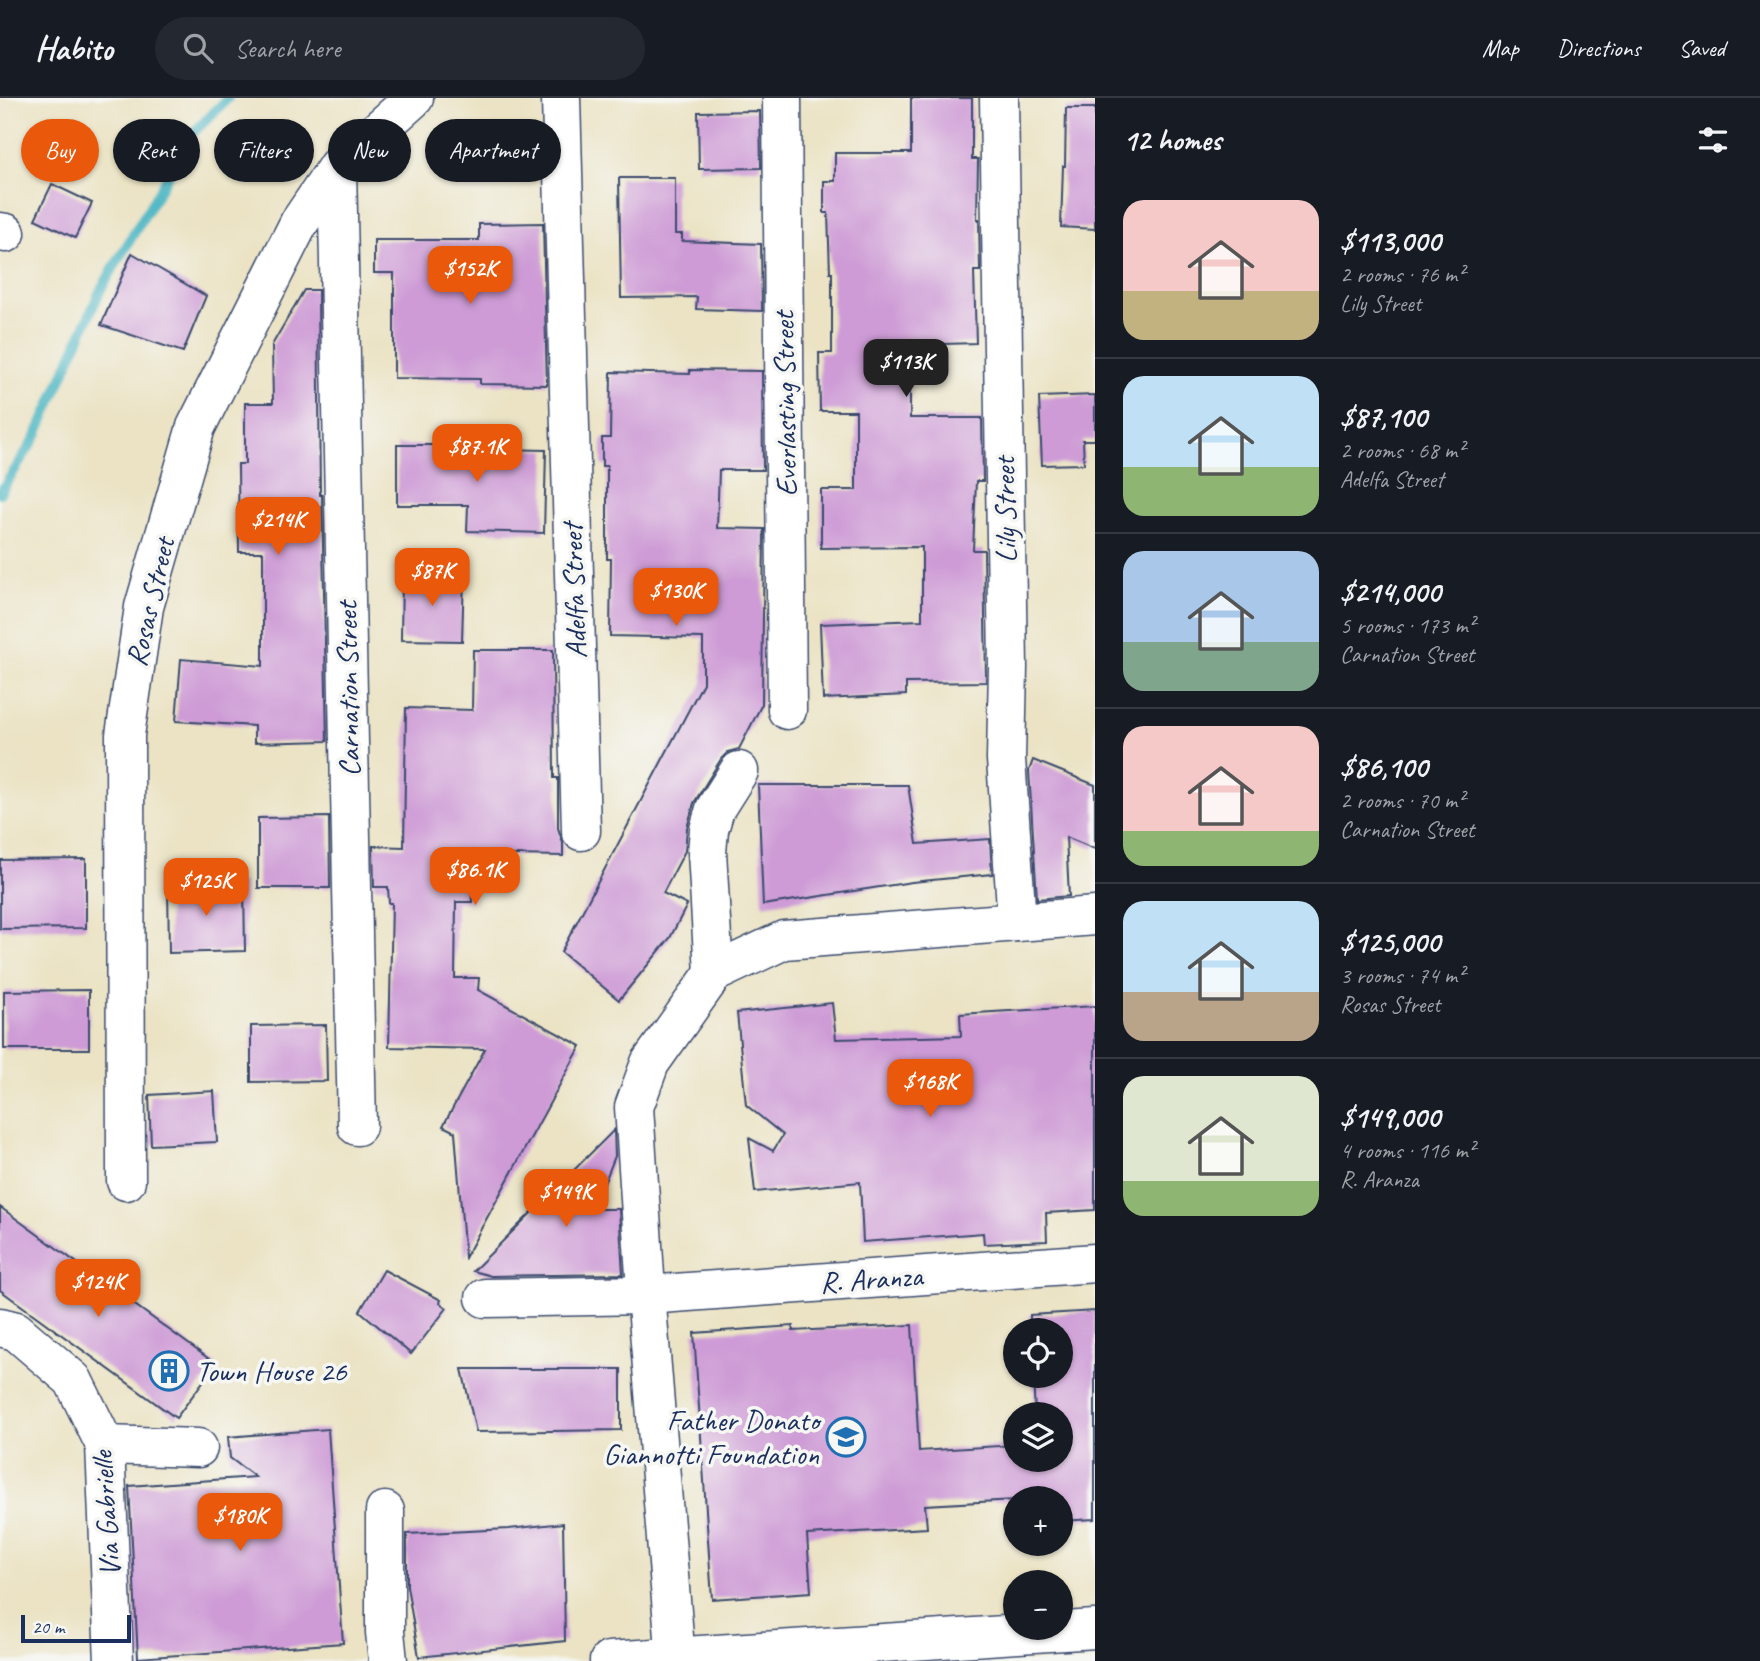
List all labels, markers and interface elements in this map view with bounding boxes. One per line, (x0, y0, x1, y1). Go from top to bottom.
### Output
search box (155, 17, 645, 80)
text: Habito (35, 27, 113, 69)
icon: search (179, 29, 217, 67)
text: Search here (235, 32, 341, 65)
text: Map (1482, 33, 1519, 63)
text: Directions (1557, 33, 1640, 63)
text: Saved (1678, 33, 1725, 63)
chip: Buy (21, 119, 99, 182)
chip: Rent (113, 119, 200, 182)
chip: Filters (214, 119, 314, 182)
chip: New (328, 119, 411, 182)
chip: Apartment (425, 119, 561, 182)
text: 12 homes (1123, 121, 1221, 159)
icon: filters (1694, 121, 1732, 159)
text: $113,000 (1340, 222, 1440, 260)
icon: home (1179, 228, 1263, 312)
pin: $152K (421, 246, 519, 306)
text: $152K (444, 254, 496, 283)
text: 2 rooms · 76 m² (1340, 260, 1464, 289)
text: Lily Street (1340, 289, 1421, 318)
street label: Everlasting Street (764, 308, 806, 497)
pin: $113K (857, 340, 955, 399)
text: $113K (879, 347, 933, 376)
text: $87,100 (1340, 398, 1427, 436)
icon: home (1179, 404, 1263, 488)
pin: $87.1K (420, 424, 534, 484)
text: $87.1K (448, 432, 506, 461)
text: 2 rooms · 68 m² (1340, 436, 1464, 465)
street label: Lily Street (985, 454, 1025, 563)
text: Adelfa Street (1340, 465, 1444, 494)
pin: $214K (229, 498, 327, 557)
text: $214K (251, 505, 305, 534)
street label: Adelfa Street (553, 519, 595, 659)
street label: Rosas Street (117, 531, 184, 670)
pin: $87K (391, 548, 473, 608)
text: $87K (411, 556, 453, 585)
pin: $130K (627, 568, 725, 628)
text: $214,000 (1340, 573, 1440, 611)
text: $130K (649, 576, 703, 605)
icon: home (1179, 579, 1263, 663)
street label: Carnation Street (327, 598, 369, 777)
text: 5 rooms · 173 m² (1340, 611, 1475, 640)
text: Carnation Street (1340, 640, 1474, 669)
text: $86,100 (1340, 748, 1428, 786)
icon: home (1179, 754, 1263, 838)
text: 2 rooms · 70 m² (1340, 786, 1464, 815)
text: Carnation Street (1340, 815, 1474, 844)
pin: $86.1K (418, 848, 532, 907)
text: $86.1K (446, 855, 504, 884)
pin: $125K (157, 858, 255, 918)
text: $125K (180, 866, 232, 895)
text: $125,000 (1340, 923, 1440, 961)
icon: home (1179, 929, 1263, 1013)
text: 3 rooms · 74 m² (1340, 961, 1464, 990)
text: Rosas Street (1340, 990, 1440, 1019)
pin: $168K (881, 1060, 979, 1119)
text: $168K (903, 1067, 957, 1096)
text: $149,000 (1340, 1098, 1440, 1136)
icon: home (1179, 1104, 1263, 1188)
text: 4 rooms · 116 m² (1340, 1136, 1475, 1165)
text: R. Aranza (1340, 1165, 1419, 1194)
pin: $149K (517, 1170, 615, 1229)
text: $149K (540, 1177, 592, 1206)
street label: R. Aranza (818, 1256, 926, 1302)
pin: $124K (49, 1260, 147, 1319)
text: $124K (71, 1267, 125, 1296)
map controls (1003, 1318, 1073, 1640)
button: locate (1003, 1318, 1073, 1388)
building icon: Town House 26 (148, 1350, 190, 1392)
place label: Town House 26 (196, 1352, 348, 1390)
place label: Father Donato Giannotti Foundation (603, 1401, 822, 1473)
button: layers (1003, 1402, 1073, 1472)
school or university icon: Father Donato Giannotti Foundation (825, 1416, 867, 1458)
street label: Via Gabrielle (82, 1448, 129, 1578)
button: + (1003, 1486, 1073, 1556)
pin: $180K (191, 1494, 289, 1553)
text: $180K (213, 1501, 267, 1530)
button: − (1003, 1570, 1073, 1640)
scale bar (21, 1612, 131, 1644)
text: 20 m (32, 1615, 64, 1639)

